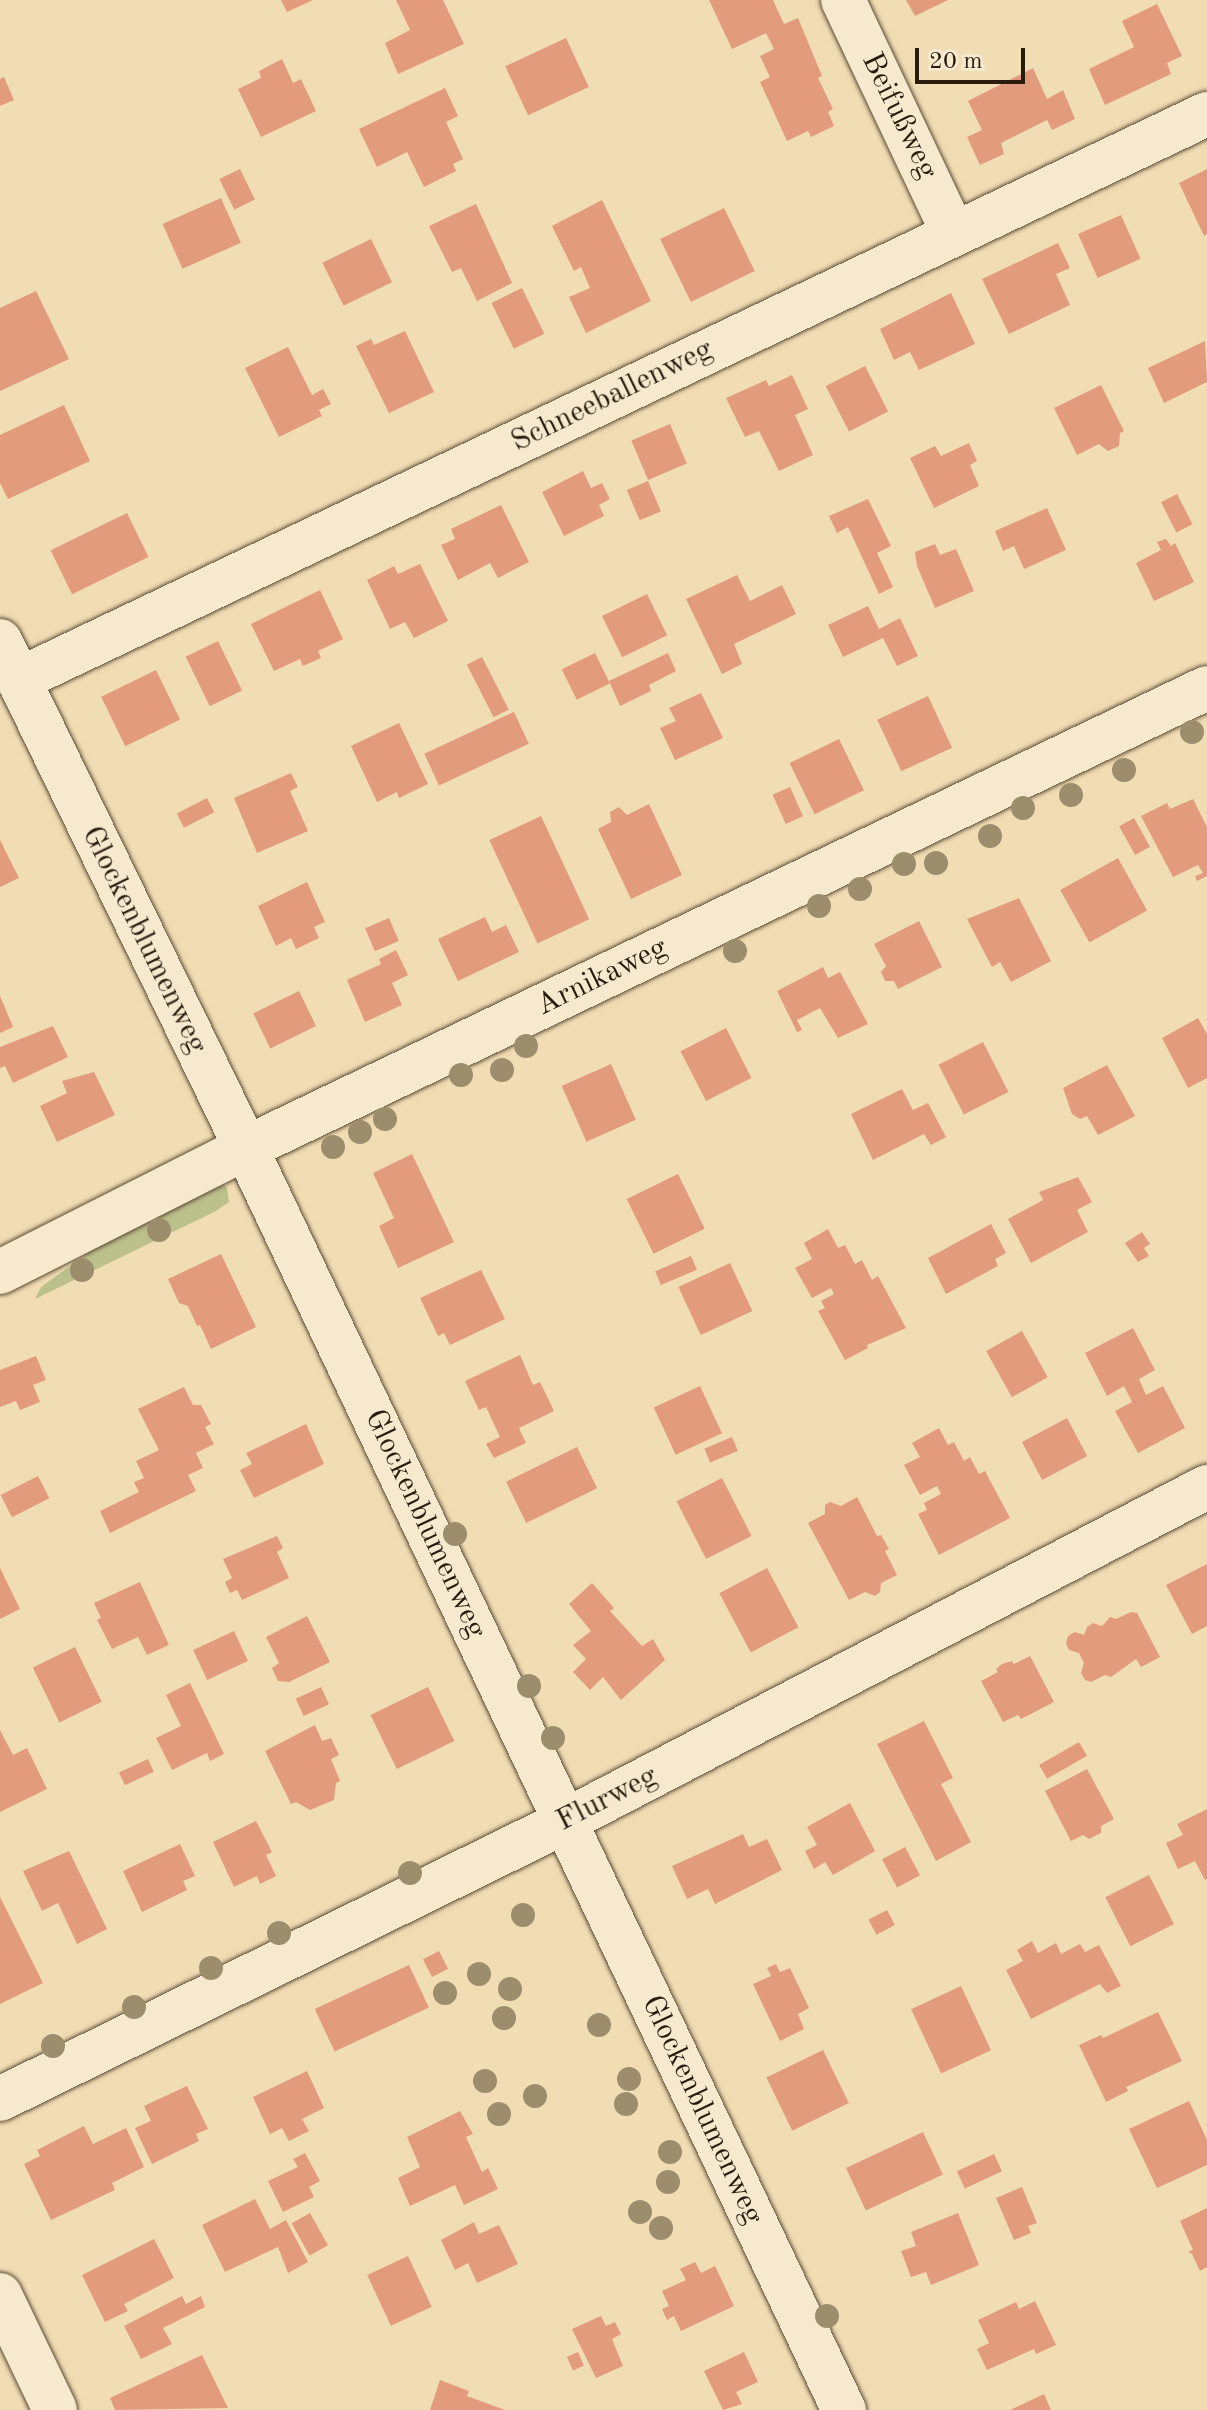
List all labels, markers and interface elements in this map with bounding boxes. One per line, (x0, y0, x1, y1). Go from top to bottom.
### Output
scale bar (919, 32, 1029, 82)
street label: Beifußweg (853, 47, 945, 185)
text: 20 m (929, 50, 983, 74)
street label: Schneeballenweg (505, 332, 719, 460)
street label: Glockenblumenweg (73, 820, 215, 1060)
street label: Arnikaweg (531, 930, 673, 1024)
street label: Glockenblumenweg (356, 1404, 494, 1644)
street label: Flurweg (550, 1758, 664, 1840)
street label: Glockenblumenweg (633, 1990, 771, 2230)

